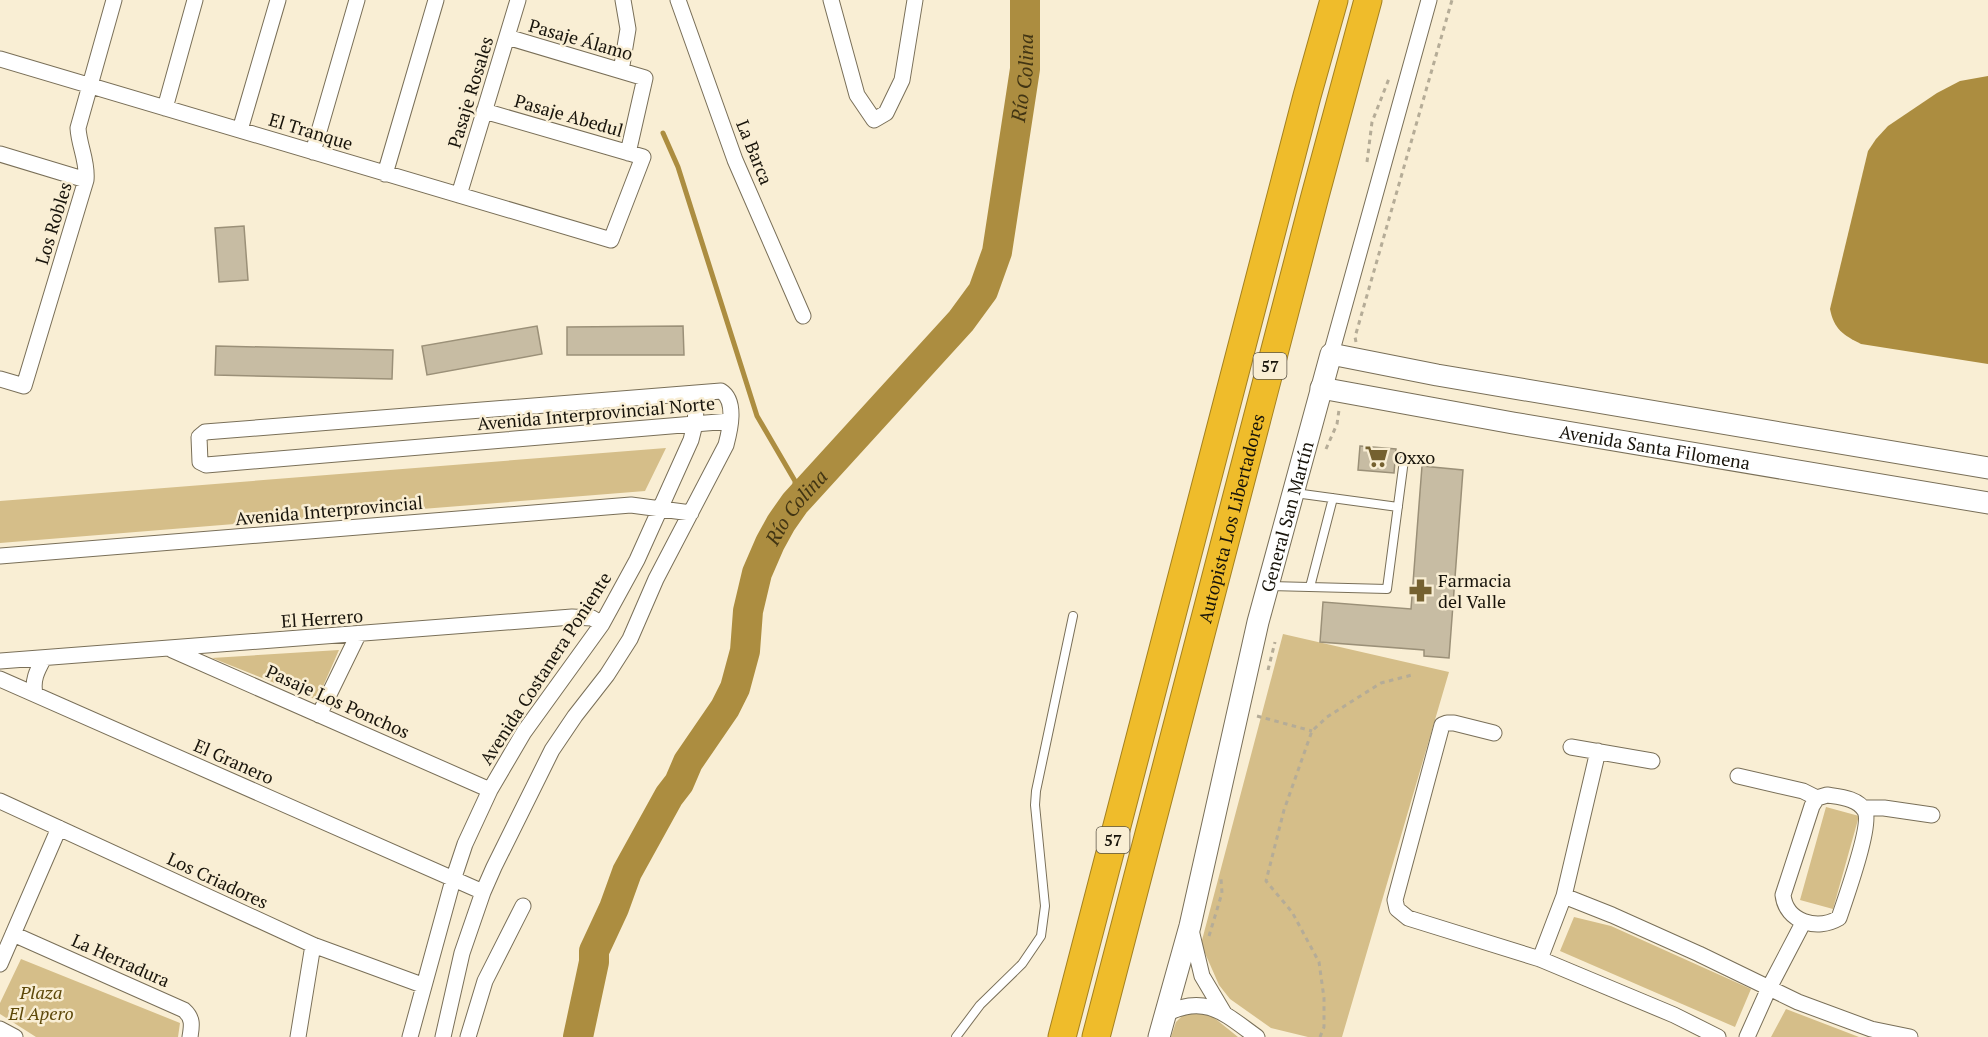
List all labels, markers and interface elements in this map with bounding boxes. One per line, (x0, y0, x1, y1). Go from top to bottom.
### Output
street label: Pasaje Álamo (526, 13, 636, 65)
street label: Pasaje Rosales (442, 33, 498, 151)
water label: Río Colina (1003, 34, 1039, 125)
street label: Pasaje Abedul (512, 88, 626, 142)
street label: El Tranque (266, 107, 356, 155)
street label: La Barca (731, 116, 779, 188)
street label: Los Robles (29, 179, 77, 267)
road number: 57 (1254, 353, 1286, 379)
street label: Avenida Interprovincial Norte (476, 391, 716, 435)
street label: Autopista Los Libertadores (1192, 411, 1270, 626)
street label: Avenida Santa Filomena (1558, 419, 1752, 475)
street label: General San Martín (1255, 438, 1319, 595)
supermarket icon: Oxxo (1363, 444, 1389, 470)
place label: Oxxo (1394, 445, 1435, 469)
water label: Río Colina (758, 463, 833, 550)
street label: Avenida Interprovincial (234, 490, 424, 530)
street label: Avenida Costanera Poniente (474, 567, 616, 769)
place label: Farmacia del Valle (1438, 568, 1511, 613)
pharmacy icon: Farmacia del Valle (1407, 577, 1433, 603)
street label: El Herrero (280, 603, 364, 633)
street label: Pasaje Los Ponchos (262, 659, 414, 743)
street label: El Granero (190, 733, 278, 789)
road number: 57 (1096, 827, 1130, 853)
street label: Los Criadores (164, 846, 272, 914)
street label: La Herradura (68, 928, 174, 992)
park label: Plaza El Apero (7, 980, 74, 1025)

